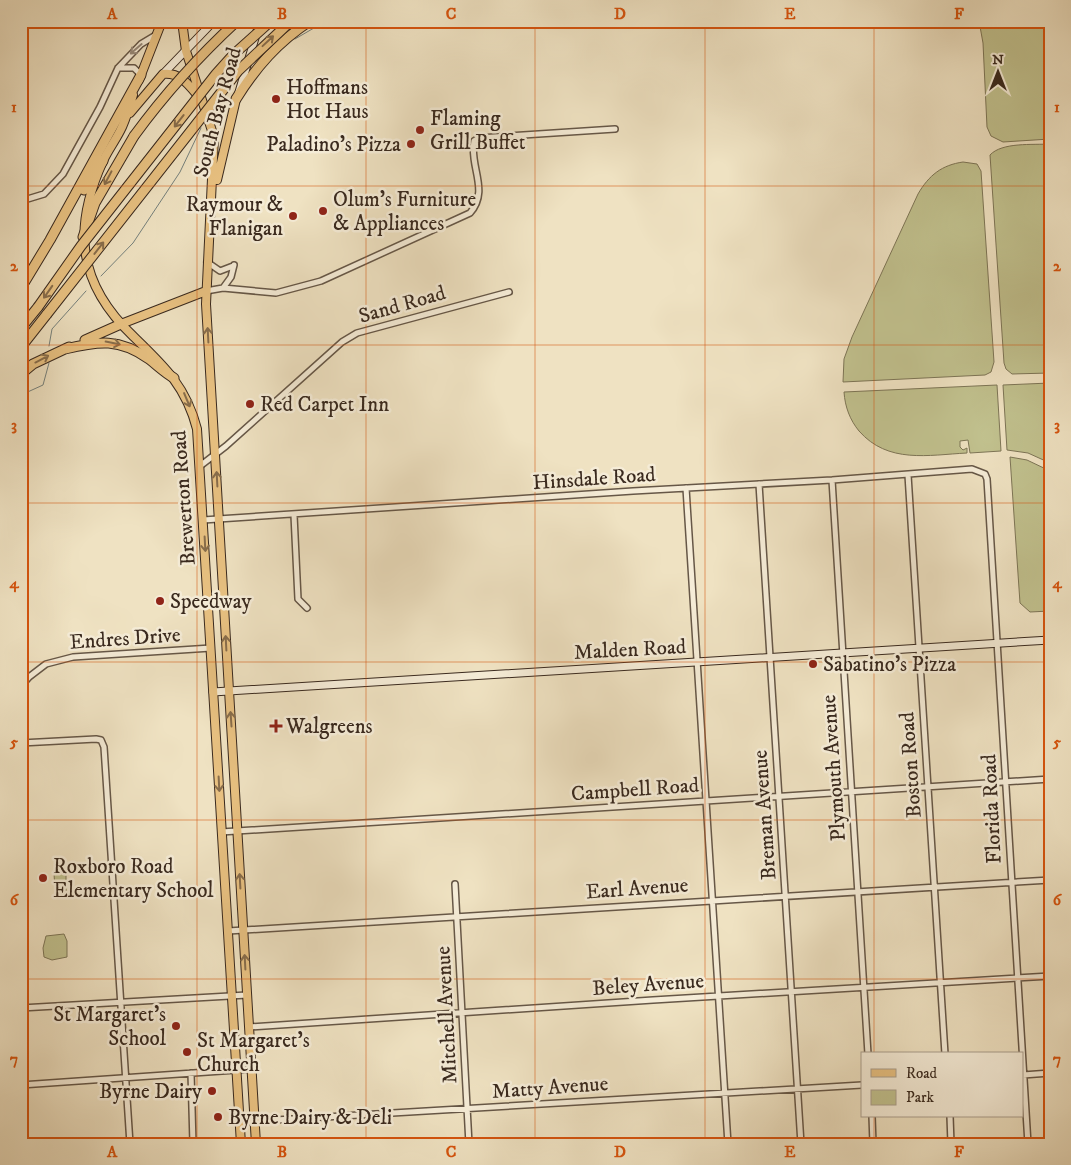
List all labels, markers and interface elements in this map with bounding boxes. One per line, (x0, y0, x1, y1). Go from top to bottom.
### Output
text: A (106, 4, 118, 24)
text: B (277, 4, 287, 24)
text: C (446, 4, 456, 24)
text: D (614, 4, 626, 24)
text: E (784, 4, 796, 24)
text: F (954, 4, 964, 24)
one-way arrow (262, 35, 275, 47)
one-way arrow (129, 44, 142, 55)
street label: South Bay Road (188, 44, 248, 180)
north arrow (974, 48, 1024, 98)
text: N (992, 51, 1004, 69)
place label: Hoffmans Hot Haus (286, 75, 368, 125)
marker: Hoffmans Hot Haus (270, 93, 282, 105)
text: 1 (11, 97, 17, 117)
text: 1 (1054, 97, 1060, 117)
place label: Flaming Grill Buffet (430, 106, 526, 156)
one-way arrow (174, 114, 184, 128)
marker: Flaming Grill Buffet (414, 124, 426, 136)
place label: Paladino's Pizza (266, 132, 401, 158)
marker: Paladino's Pizza (405, 138, 417, 150)
one-way arrow (103, 170, 112, 185)
place label: Olum's Furniture & Appliances (333, 187, 477, 237)
place label: Raymour & Flanigan (186, 192, 283, 242)
marker: Olum's Furniture & Appliances (317, 205, 329, 217)
marker: Raymour & Flanigan (287, 210, 299, 222)
one-way arrow (94, 242, 105, 255)
text: 2 (10, 256, 19, 276)
text: 2 (1053, 256, 1062, 276)
street label: Sand Road (356, 280, 449, 330)
one-way arrow (43, 285, 53, 299)
one-way arrow (203, 327, 212, 343)
one-way arrow (104, 339, 120, 349)
one-way arrow (34, 354, 49, 363)
one-way arrow (182, 392, 192, 407)
place label: Red Carpet Inn (260, 392, 389, 418)
marker: Red Carpet Inn (244, 398, 256, 410)
text: 3 (11, 415, 17, 435)
text: 3 (1054, 415, 1060, 435)
street label: Brewerton Road (166, 429, 202, 566)
street label: Hinsdale Road (532, 462, 657, 496)
one-way arrow (212, 471, 221, 487)
one-way arrow (200, 536, 209, 552)
text: 4 (8, 573, 19, 593)
text: 4 (1051, 573, 1062, 593)
place label: Speedway (170, 589, 253, 615)
marker: Speedway (154, 595, 166, 607)
street label: Endres Drive (69, 622, 182, 656)
street label: Malden Road (573, 634, 687, 666)
one-way arrow (222, 635, 231, 651)
place label: Sabatino's Pizza (823, 652, 956, 678)
marker: Sabatino's Pizza (807, 658, 819, 670)
street label: Plymouth Avenue (816, 693, 852, 842)
street label: Boston Road (894, 710, 928, 819)
one-way arrow (226, 711, 235, 727)
place label: Walgreens (285, 714, 373, 740)
marker: Walgreens (270, 720, 282, 732)
text: 5 (9, 732, 18, 752)
text: 5 (1052, 732, 1061, 752)
street label: Breman Avenue (747, 749, 783, 881)
street label: Florida Road (976, 753, 1008, 864)
street label: Campbell Road (570, 773, 701, 807)
one-way arrow (214, 776, 223, 792)
place label: Roxboro Road Elementary School (53, 854, 214, 904)
marker: Roxboro Road Elementary School (37, 872, 49, 884)
street label: Earl Avenue (585, 872, 690, 906)
one-way arrow (236, 873, 245, 889)
text: 6 (10, 890, 20, 910)
text: 6 (1053, 890, 1063, 910)
street label: Mitchell Avenue (430, 945, 464, 1084)
one-way arrow (240, 955, 249, 971)
street label: Beley Avenue (591, 968, 705, 1002)
place label: St Margaret's School (53, 1002, 167, 1052)
marker: St Margaret's School (170, 1020, 182, 1032)
place label: St Margaret's Church (197, 1028, 310, 1078)
marker: St Margaret's Church (181, 1046, 193, 1058)
text: 7 (10, 1049, 18, 1069)
text: 7 (1053, 1049, 1061, 1069)
legend (861, 1052, 1024, 1118)
text: Road (906, 1064, 938, 1083)
street label: Matty Avenue (491, 1071, 609, 1105)
place label: Byrne Dairy (99, 1079, 203, 1105)
marker: Byrne Dairy (206, 1085, 218, 1097)
text: Park (906, 1088, 935, 1107)
place label: Byrne Dairy & Deli (228, 1105, 392, 1131)
marker: Byrne Dairy & Deli (212, 1111, 224, 1123)
text: A (106, 1142, 118, 1162)
text: B (277, 1142, 287, 1162)
text: C (446, 1142, 456, 1162)
text: D (614, 1142, 626, 1162)
text: E (784, 1142, 796, 1162)
text: F (954, 1142, 964, 1162)

